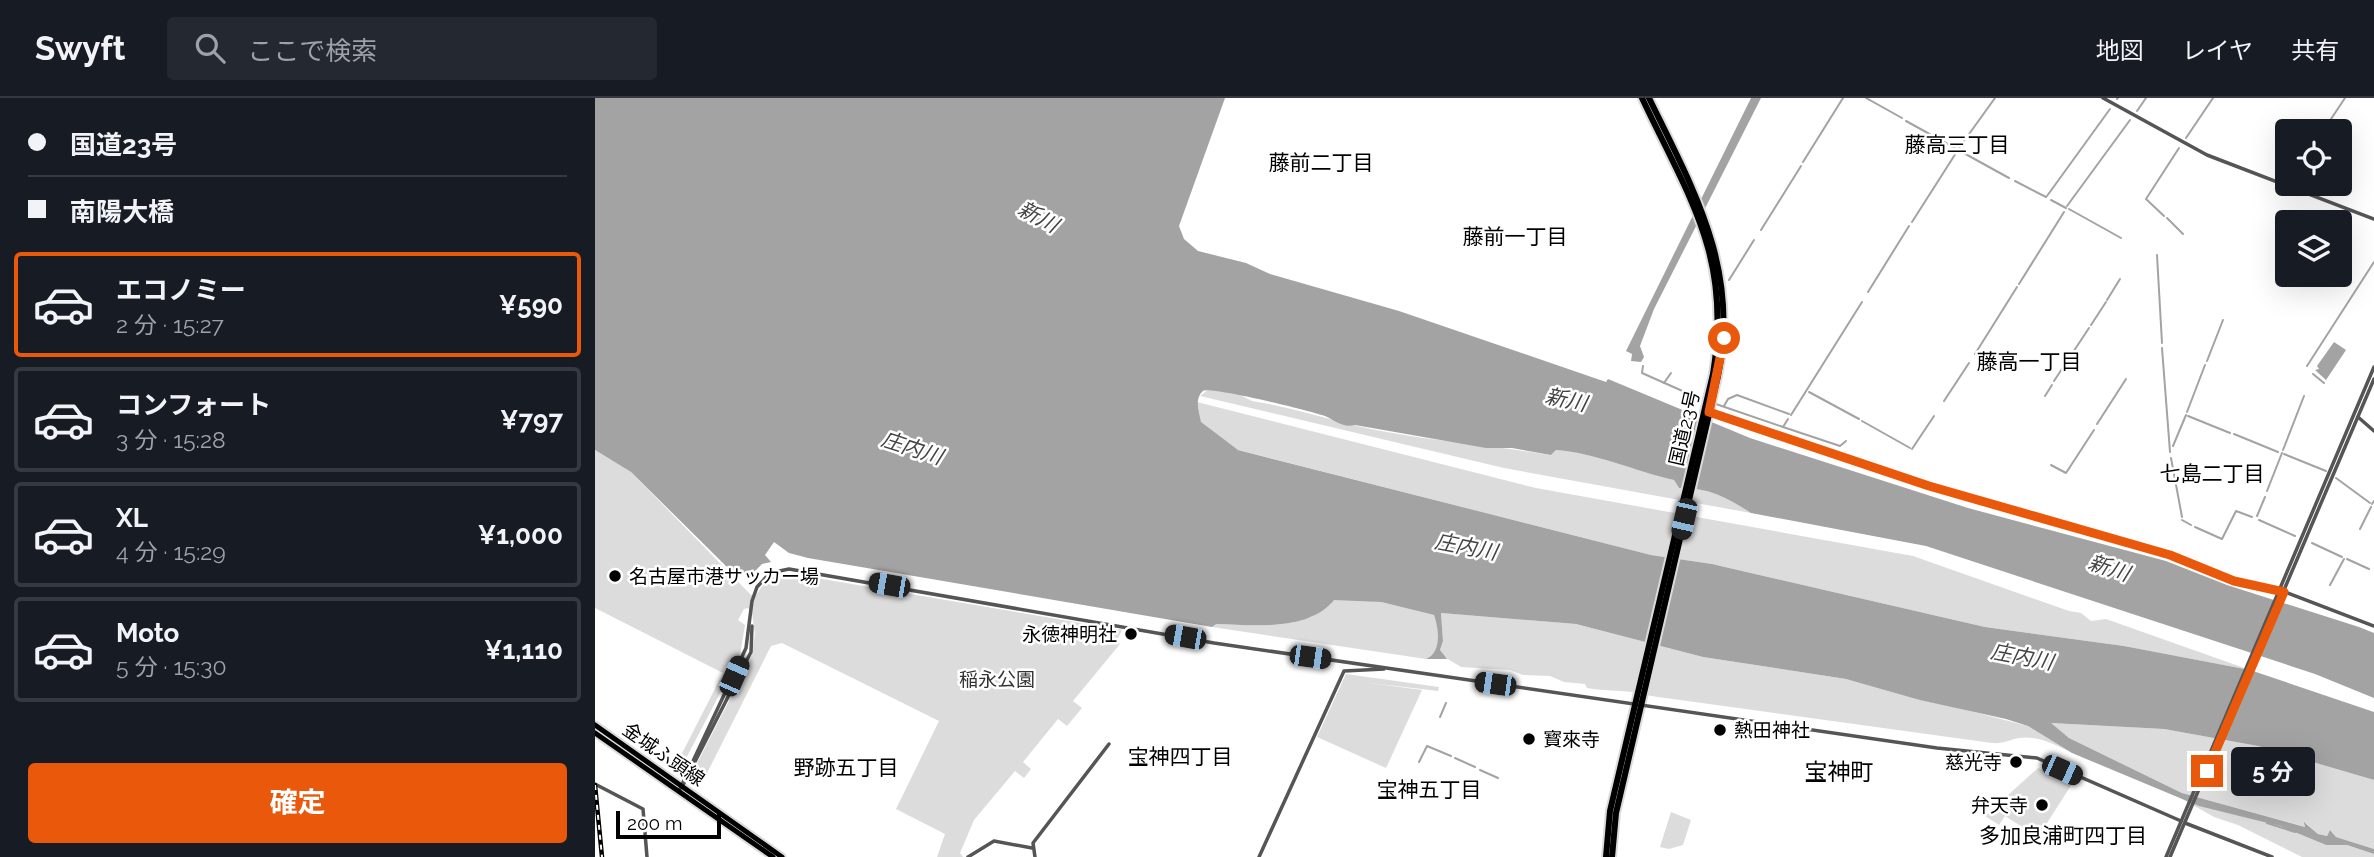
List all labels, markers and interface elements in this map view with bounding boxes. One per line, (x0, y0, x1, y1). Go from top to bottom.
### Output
search box (167, 17, 657, 80)
text: Swyft (35, 29, 125, 68)
icon: search (191, 29, 229, 67)
text: ここで検索 (247, 36, 377, 66)
text: 地図 (2096, 36, 2144, 65)
text: レイヤ (2182, 36, 2253, 65)
text: 共有 (2291, 36, 2339, 65)
map controls (2275, 119, 2352, 287)
button: locate (2275, 119, 2352, 196)
text: 国道23号 (70, 130, 177, 160)
district label: 藤高三丁目 (1905, 132, 2010, 157)
district label: 藤前二丁目 (1269, 150, 1374, 175)
water label: 新川 (1014, 196, 1064, 238)
text: 南陽大橋 (70, 197, 174, 227)
button: layers (2275, 210, 2352, 287)
district label: 藤前一丁目 (1463, 224, 1568, 249)
icon: car (32, 273, 95, 336)
text: エコノミー (116, 275, 246, 305)
text: ¥590 (499, 290, 563, 320)
text: 2 分 · 15:27 (116, 311, 224, 338)
route start (1708, 322, 1740, 354)
district label: 藤高一丁目 (1977, 349, 2082, 374)
water label: 新川 (1543, 383, 1591, 417)
icon: car (32, 388, 95, 451)
street label: 国道23号 (1665, 388, 1703, 468)
text: コンフォート (116, 390, 271, 420)
text: ¥797 (500, 405, 563, 435)
text: 3 分 · 15:28 (116, 426, 226, 453)
water label: 庄内川 (878, 426, 948, 470)
district label: 七島二丁目 (2160, 461, 2265, 486)
car (1670, 496, 1699, 542)
icon: car (32, 503, 95, 566)
text: XL (116, 503, 148, 533)
text: ¥1,000 (478, 520, 563, 550)
water label: 庄内川 (1433, 528, 1501, 565)
text: 4 分 · 15:29 (116, 538, 226, 565)
water label: 新川 (2085, 549, 2135, 587)
place label: 名古屋市港サッカー場 (629, 565, 819, 587)
marker: 名古屋市港サッカー場 (607, 568, 623, 584)
car (867, 571, 912, 599)
icon: car (32, 618, 95, 681)
text: Moto (116, 618, 179, 648)
place label: 永徳神明社 (1022, 623, 1117, 645)
car (1163, 623, 1208, 651)
marker: 永徳神明社 (1123, 626, 1139, 642)
text: ¥1,110 (484, 635, 563, 665)
water label: 庄内川 (1989, 638, 2057, 675)
car (1288, 644, 1333, 670)
text: 5 分 · 15:30 (116, 653, 227, 680)
car (716, 653, 753, 699)
park label: 稲永公園 (959, 668, 1035, 690)
car (1473, 671, 1518, 697)
street label: 金城ふ頭線 (619, 718, 709, 790)
place label: 熱田神社 (1734, 719, 1810, 741)
marker: 熱田神社 (1712, 722, 1728, 738)
place label: 寳來寺 (1543, 728, 1600, 750)
marker: 寳來寺 (1521, 731, 1537, 747)
district label: 宝神四丁目 (1128, 744, 1233, 769)
callout: 5 分 (2231, 746, 2315, 796)
place label: 慈光寺 (1945, 751, 2002, 773)
car (2039, 752, 2086, 788)
marker: 慈光寺 (2008, 754, 2024, 770)
district label: 野跡五丁目 (794, 755, 899, 780)
route end (2191, 755, 2223, 787)
district label: 宝神町 (1805, 758, 1874, 785)
text: 5 分 (2252, 758, 2294, 785)
button: 確定 (28, 763, 567, 843)
district label: 宝神五丁目 (1377, 777, 1482, 802)
place label: 弁天寺 (1971, 794, 2028, 816)
marker: 弁天寺 (2034, 797, 2050, 813)
scale bar (616, 808, 721, 840)
text: 200 m (627, 812, 682, 834)
district label: 多加良浦町四丁目 (1979, 823, 2147, 848)

